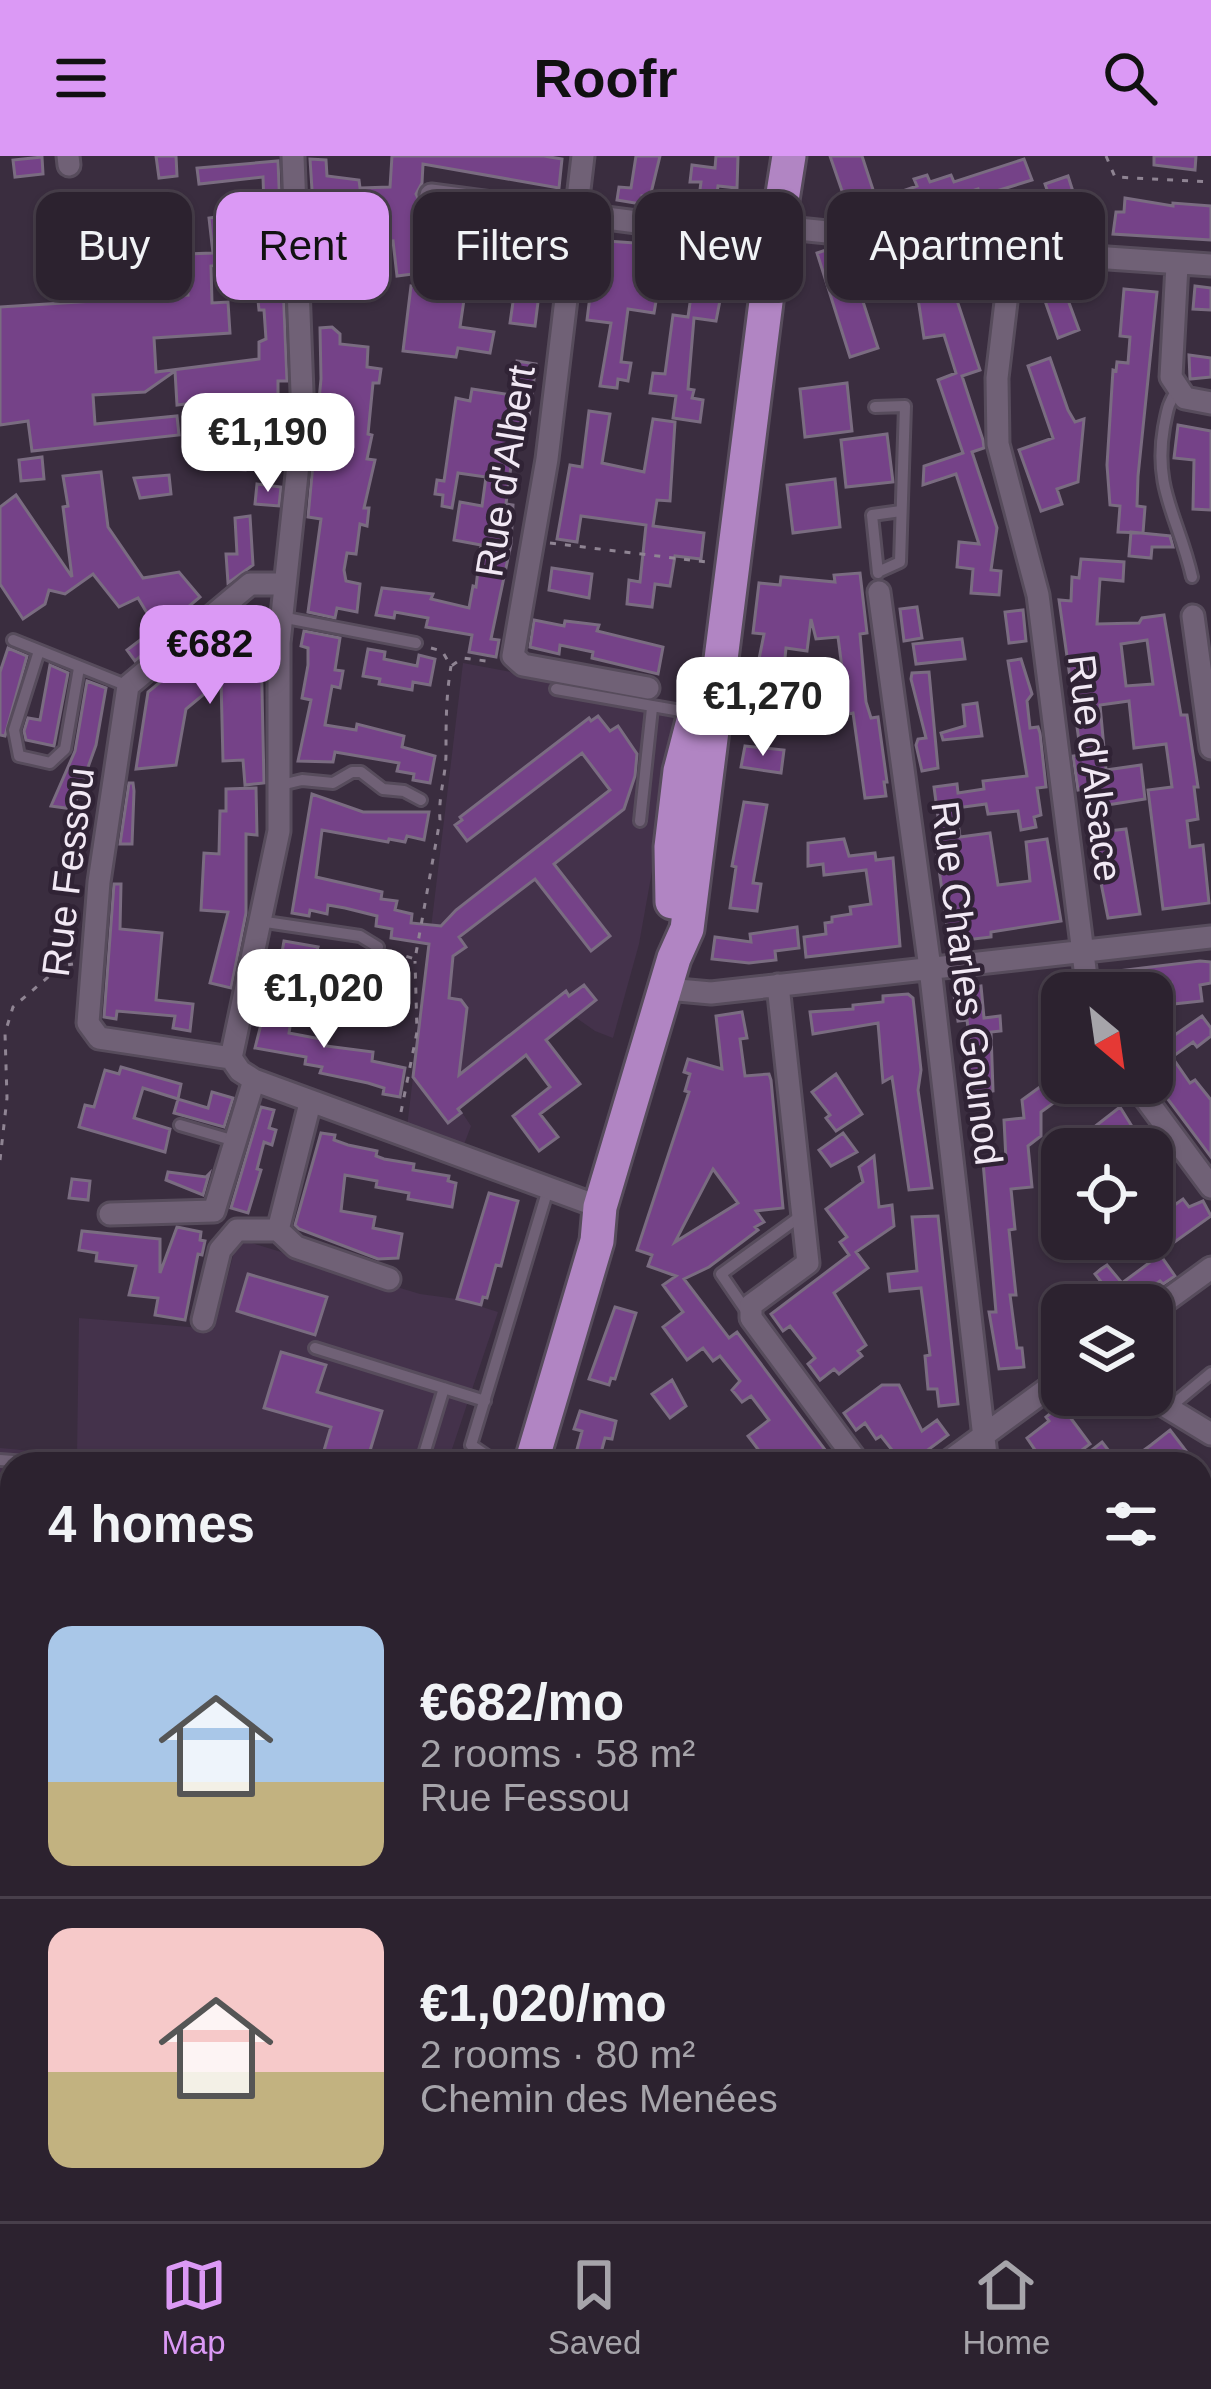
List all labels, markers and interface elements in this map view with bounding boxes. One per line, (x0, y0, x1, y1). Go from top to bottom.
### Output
icon: menu (48, 45, 114, 111)
icon: search (1097, 45, 1163, 111)
text: Roofr (534, 48, 677, 108)
chip: Buy (36, 192, 192, 300)
chip: Rent (216, 192, 389, 300)
chip: Filters (413, 192, 611, 300)
chip: New (635, 192, 803, 300)
chip: Apartment (827, 192, 1105, 300)
street label: Rue d'Albert (467, 362, 543, 580)
pin: €1,190 (170, 393, 366, 495)
text: €1,190 (208, 410, 328, 453)
pin: €682 (139, 605, 281, 707)
text: €682 (167, 622, 253, 665)
street label: Rue d'Alsace (1060, 652, 1130, 884)
pin: €1,270 (665, 657, 861, 759)
text: €1,270 (703, 674, 823, 717)
street label: Rue Fessou (34, 765, 102, 979)
street label: Rue Charles Gounod (923, 799, 1011, 1167)
pin: €1,020 (226, 949, 422, 1051)
text: €1,020 (264, 966, 384, 1009)
north arrow (1041, 972, 1173, 1104)
map controls (1041, 972, 1173, 1416)
button: locate (1041, 1128, 1173, 1260)
button: layers (1041, 1284, 1173, 1416)
icon: filters (1098, 1491, 1164, 1557)
text: 4 homes (48, 1496, 255, 1553)
icon: home (144, 1674, 288, 1818)
text: €682/mo (420, 1674, 624, 1731)
text: 2 rooms · 58 m² (420, 1732, 695, 1775)
text: Rue Fessou (420, 1776, 630, 1819)
text: €1,020/mo (420, 1975, 667, 2032)
icon: home (144, 1976, 288, 2120)
text: 2 rooms · 80 m² (420, 2033, 695, 2076)
text: Chemin des Menées (420, 2077, 778, 2120)
tab: Map (161, 2252, 227, 2362)
tab: Saved (548, 2252, 641, 2362)
tab: Home (962, 2252, 1050, 2362)

